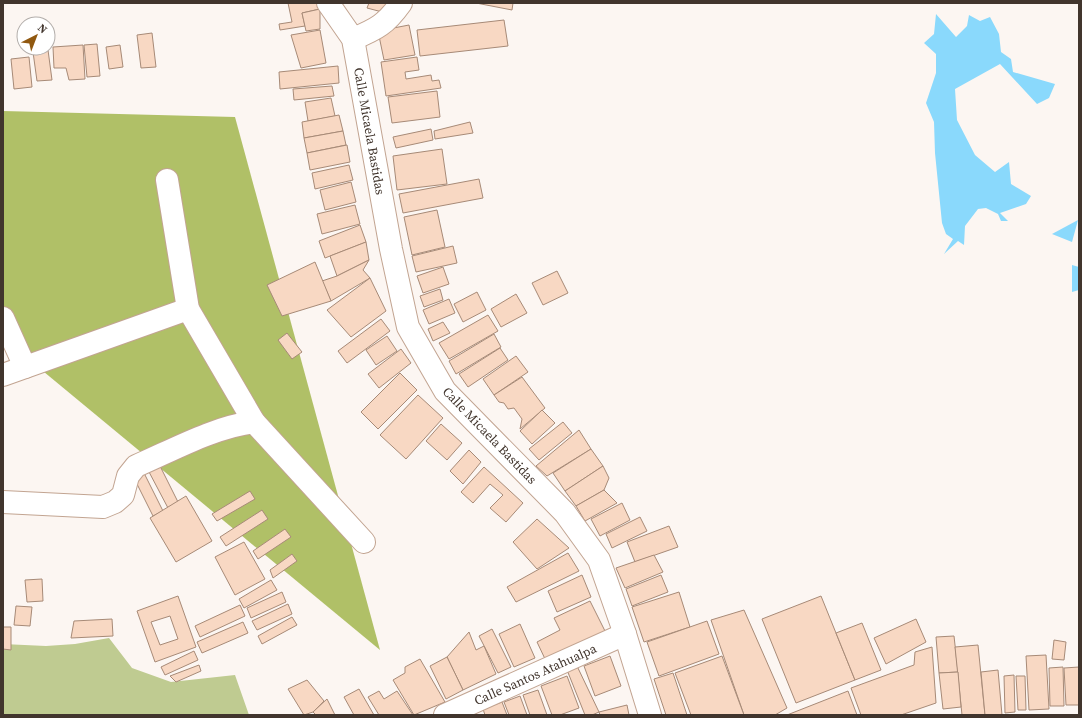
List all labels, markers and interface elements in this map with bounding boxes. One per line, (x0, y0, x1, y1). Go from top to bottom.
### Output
north arrow (16, 16, 56, 56)
text: N (34, 21, 50, 37)
street label: Calle Micaela Bastidas (350, 66, 389, 196)
street label: Calle Micaela Bastidas (439, 383, 541, 488)
street label: Calle Santos Atahualpa (471, 640, 599, 709)

